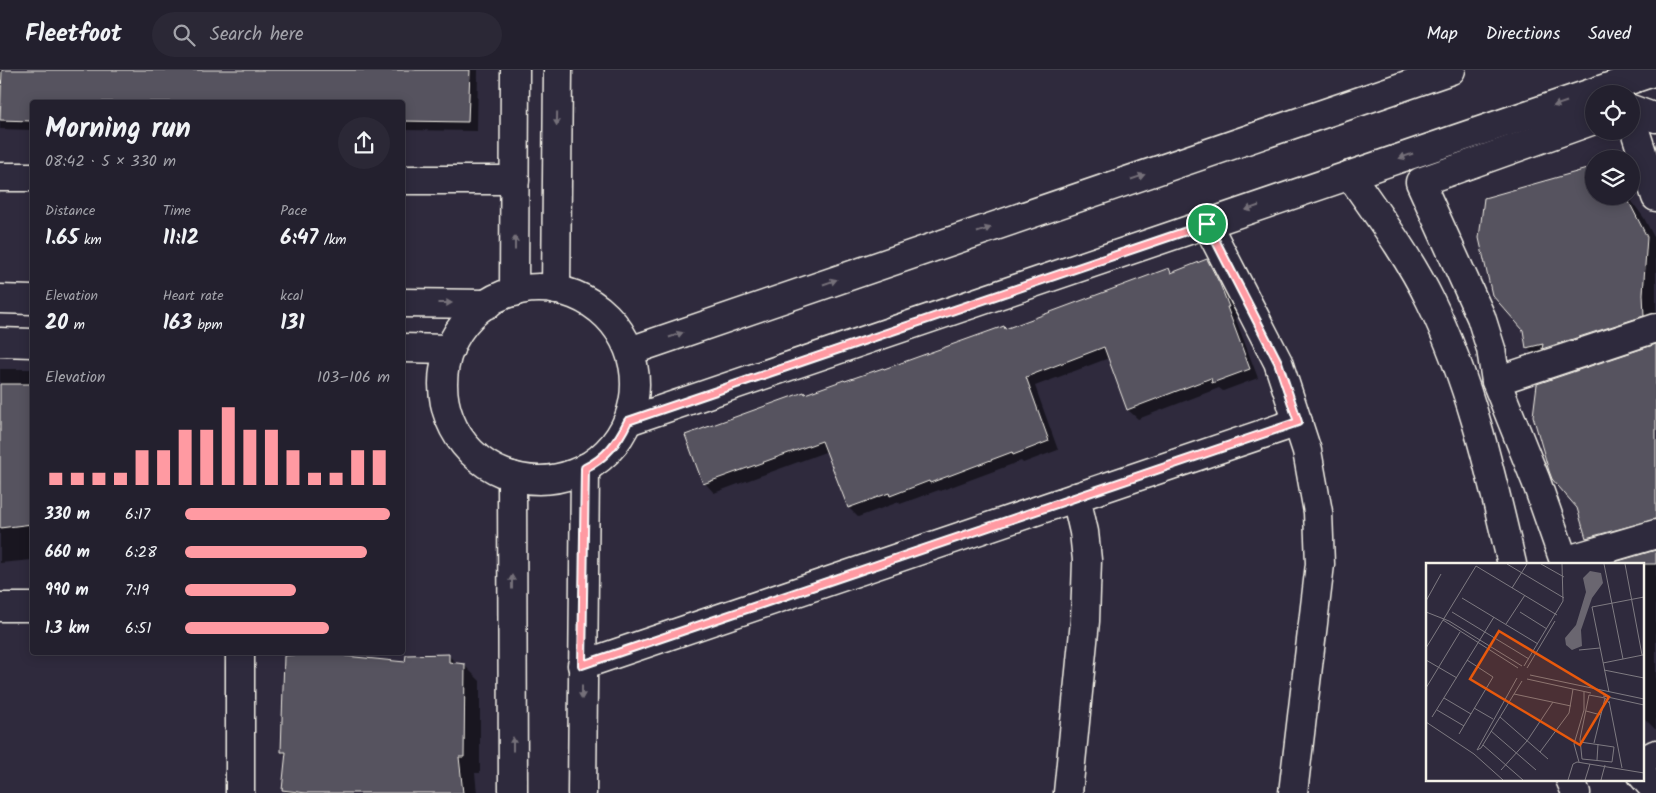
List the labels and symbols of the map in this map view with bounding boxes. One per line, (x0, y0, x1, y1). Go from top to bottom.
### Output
one-way arrow (1552, 100, 1567, 108)
one-way arrow (553, 111, 561, 127)
one-way arrow (1399, 153, 1414, 160)
one-way arrow (1130, 173, 1145, 180)
pin (1186, 203, 1228, 245)
one-way arrow (1245, 205, 1260, 212)
one-way arrow (977, 226, 992, 234)
one-way arrow (511, 235, 519, 251)
one-way arrow (823, 278, 838, 286)
one-way arrow (437, 299, 453, 307)
one-way arrow (669, 331, 684, 338)
inset map (1426, 563, 1644, 780)
one-way arrow (508, 574, 516, 590)
one-way arrow (578, 684, 586, 700)
one-way arrow (509, 736, 517, 752)

